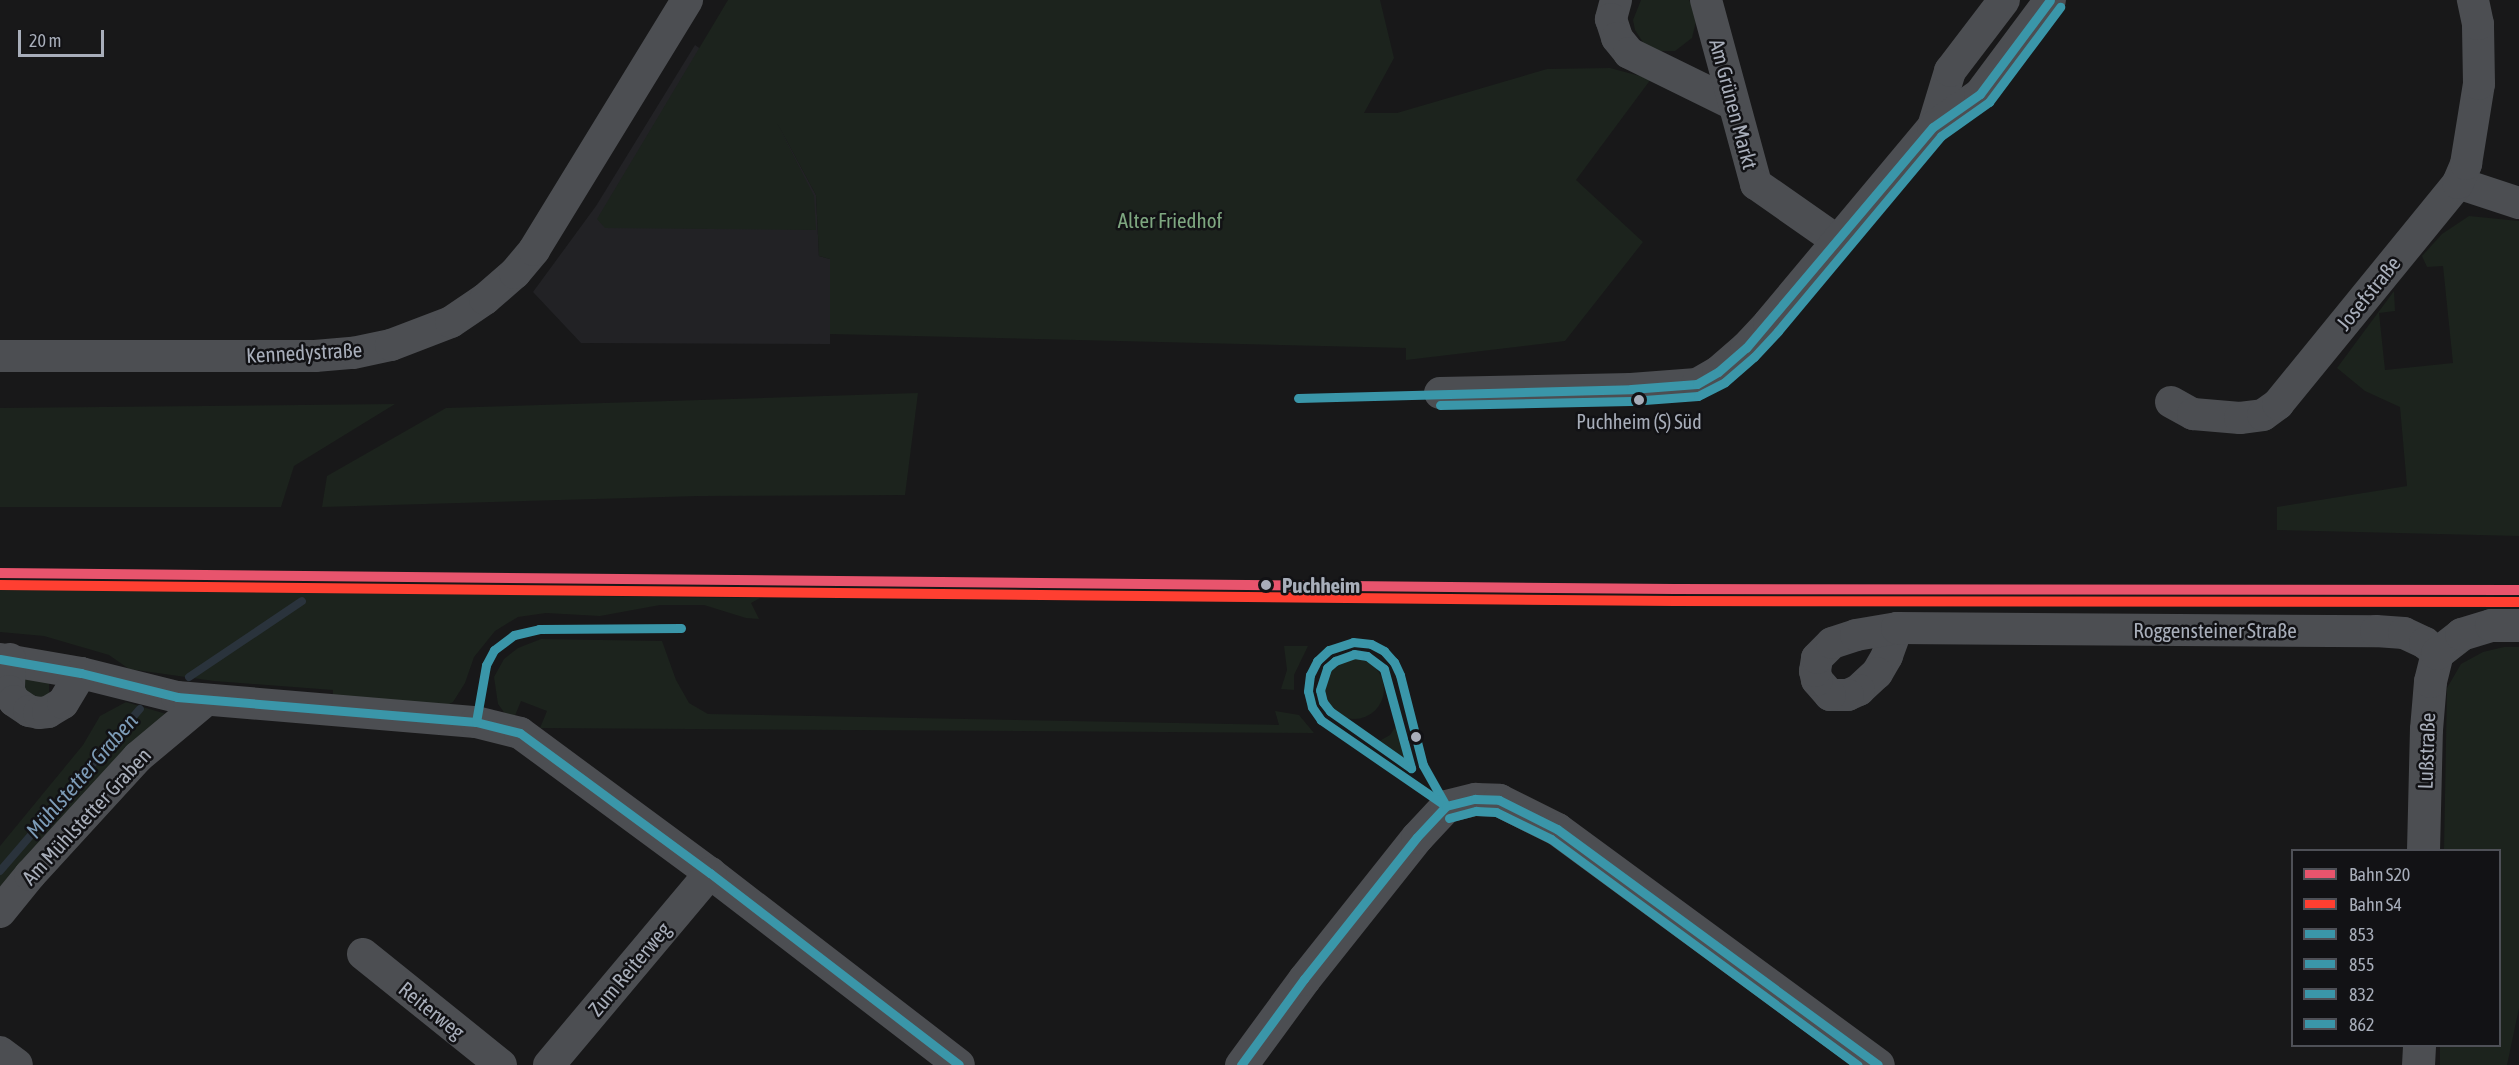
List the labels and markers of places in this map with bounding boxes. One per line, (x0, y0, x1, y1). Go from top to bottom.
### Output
marker: Puchheim (S) Süd (1633, 394, 1645, 406)
place label: Puchheim (S) Süd (1576, 409, 1702, 433)
place label: Puchheim (1282, 572, 1360, 598)
marker: Puchheim (1255, 574, 1277, 596)
unlabelled marker (1410, 731, 1422, 743)

